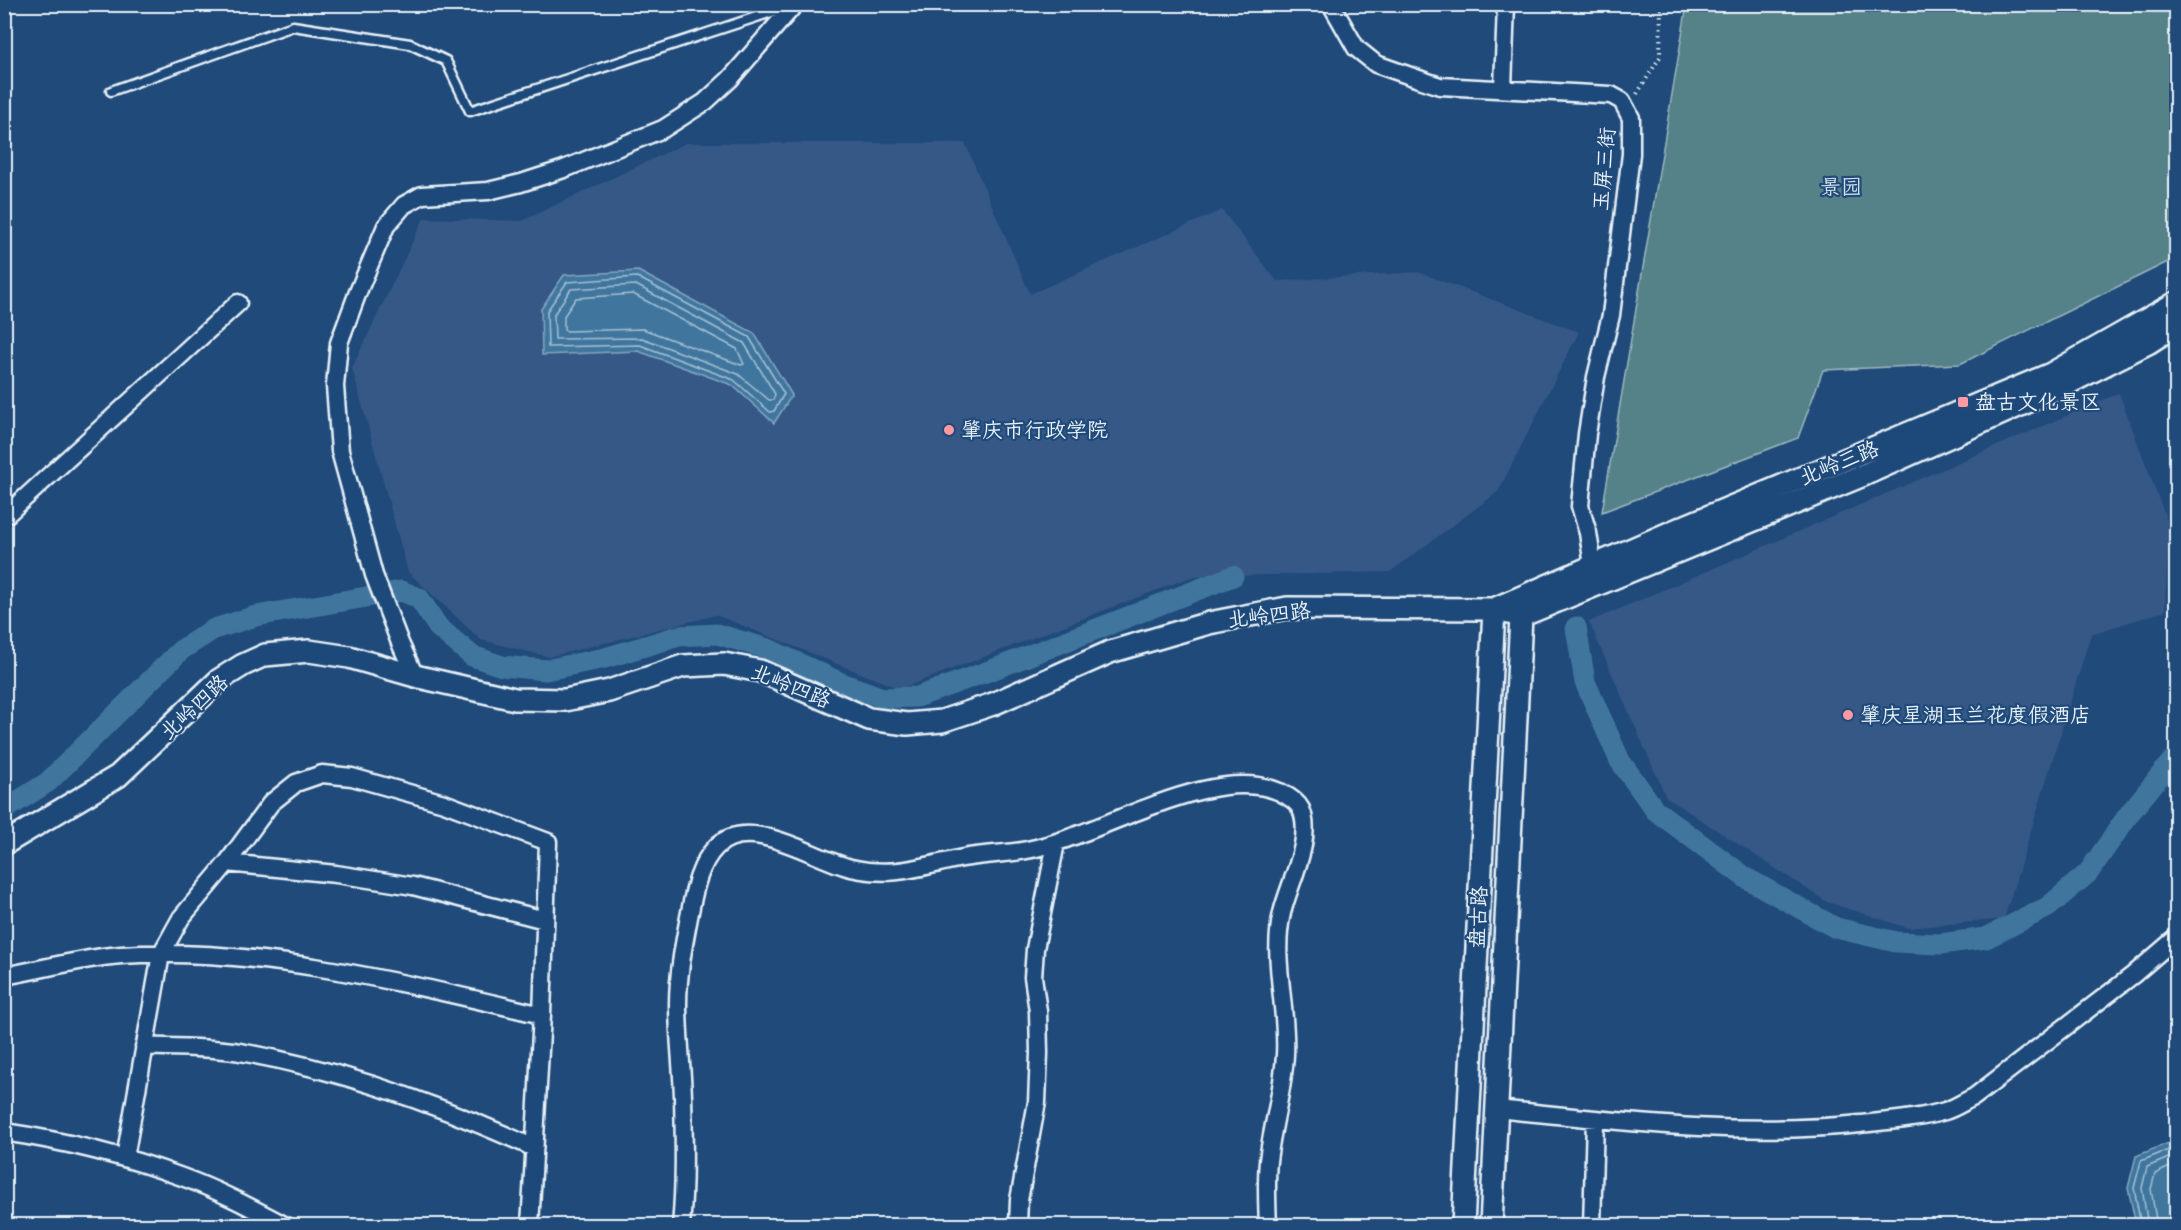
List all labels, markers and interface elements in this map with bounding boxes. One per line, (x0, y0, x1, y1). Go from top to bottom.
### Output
street label: 玉屏三街 (1581, 126, 1627, 212)
park label: 景园 (1820, 168, 1862, 206)
place label: 盘古文化景区 (1975, 383, 2101, 421)
marker: 盘古文化景区 (1956, 395, 1970, 409)
place label: 肇庆市行政学院 (961, 411, 1108, 449)
marker: 肇庆市行政学院 (942, 423, 956, 437)
street label: 北岭三路 (1793, 430, 1885, 496)
street label: 北岭四路 (1225, 591, 1313, 639)
street label: 北岭四路 (745, 653, 837, 719)
street label: 北岭四路 (150, 664, 238, 750)
place label: 肇庆星湖玉兰花度假酒店 (1860, 696, 2091, 734)
marker: 肇庆星湖玉兰花度假酒店 (1841, 708, 1855, 722)
street label: 盘古路 (1457, 885, 1499, 949)

